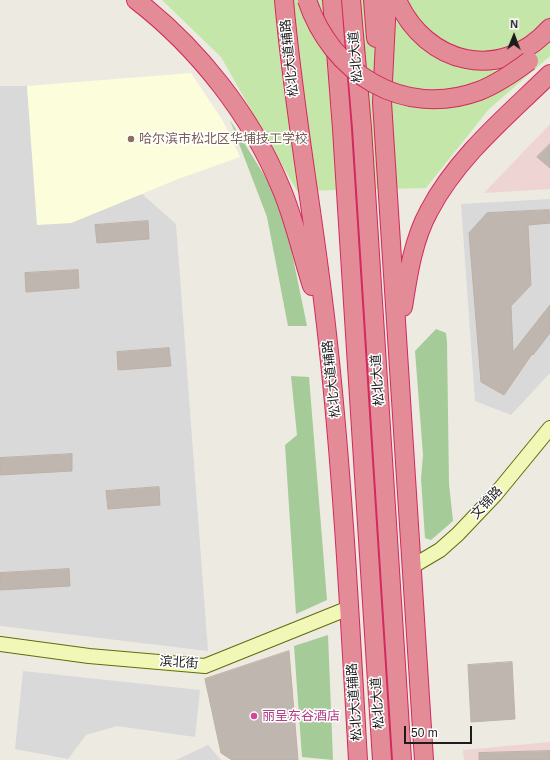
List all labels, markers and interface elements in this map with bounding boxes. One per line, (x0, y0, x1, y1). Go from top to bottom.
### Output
north arrow (494, 16, 534, 56)
street label: 松北大道辅路 (278, 18, 302, 98)
text: N (510, 18, 518, 30)
street label: 松北大道 (346, 30, 366, 84)
place label: 哈尔滨市松北区华埔技工学校 (139, 131, 308, 147)
marker: 哈尔滨市松北区华埔技工学校 (126, 134, 136, 144)
street label: 松北大道辅路 (320, 339, 344, 419)
street label: 松北大道 (368, 354, 388, 406)
street label: 文锦路 (468, 483, 506, 523)
street label: 滨北街 (159, 654, 199, 672)
street label: 松北大道辅路 (344, 663, 366, 741)
street label: 松北大道 (368, 677, 388, 729)
place label: 丽呈东谷酒店 (262, 708, 340, 724)
marker: 丽呈东谷酒店 (249, 711, 259, 721)
scale bar (406, 718, 474, 744)
text: 50 m (411, 726, 438, 740)

